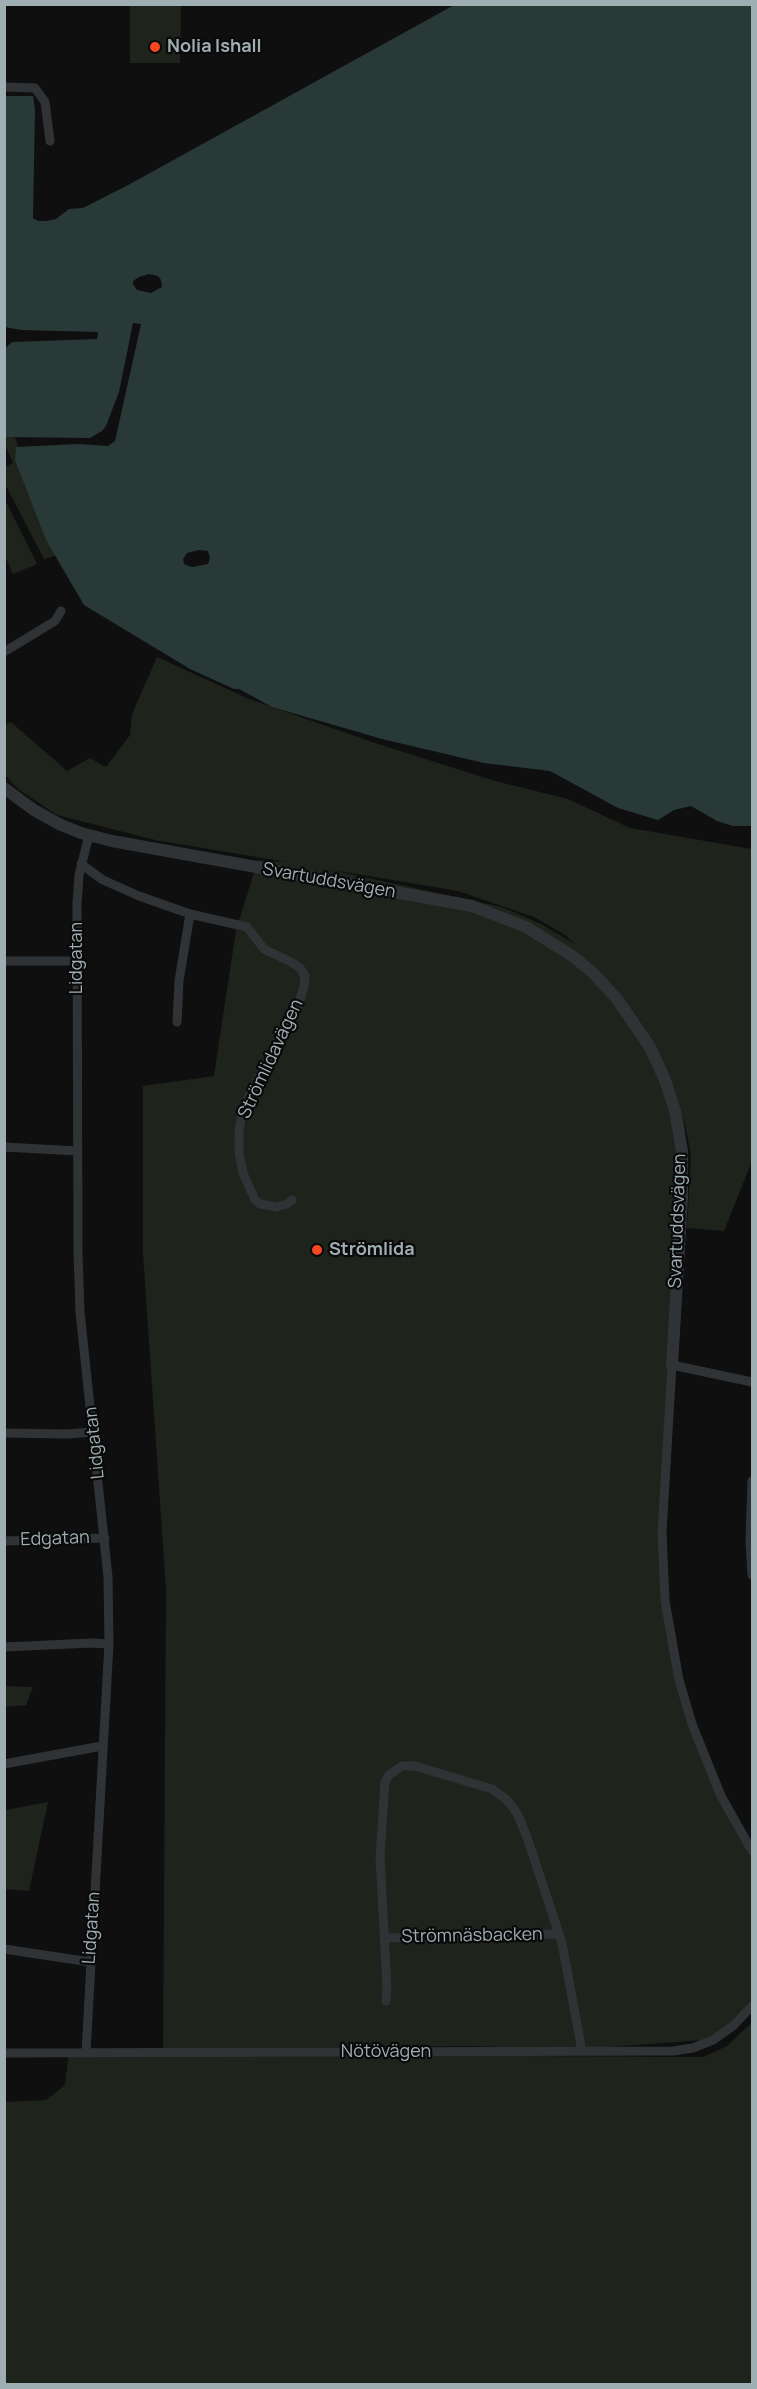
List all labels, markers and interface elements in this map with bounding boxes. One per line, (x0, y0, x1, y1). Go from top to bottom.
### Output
place label: Nolia Ishall (167, 36, 262, 58)
marker: Nolia Ishall (148, 40, 162, 54)
street label: Svartuddsvägen (261, 859, 397, 903)
street label: Lidgatan (66, 922, 88, 994)
street label: Strömlidavägen (234, 996, 308, 1122)
street label: Svartuddsvägen (665, 1153, 691, 1289)
place label: Strömlida (329, 1239, 415, 1261)
marker: Strömlida (310, 1243, 324, 1257)
street label: Lidgatan (80, 1406, 110, 1480)
street label: Edgatan (20, 1527, 90, 1551)
street label: Lidgatan (79, 1891, 105, 1965)
street label: Strömnäsbacken (401, 1924, 543, 1948)
street label: Nötövägen (341, 2041, 431, 2063)

